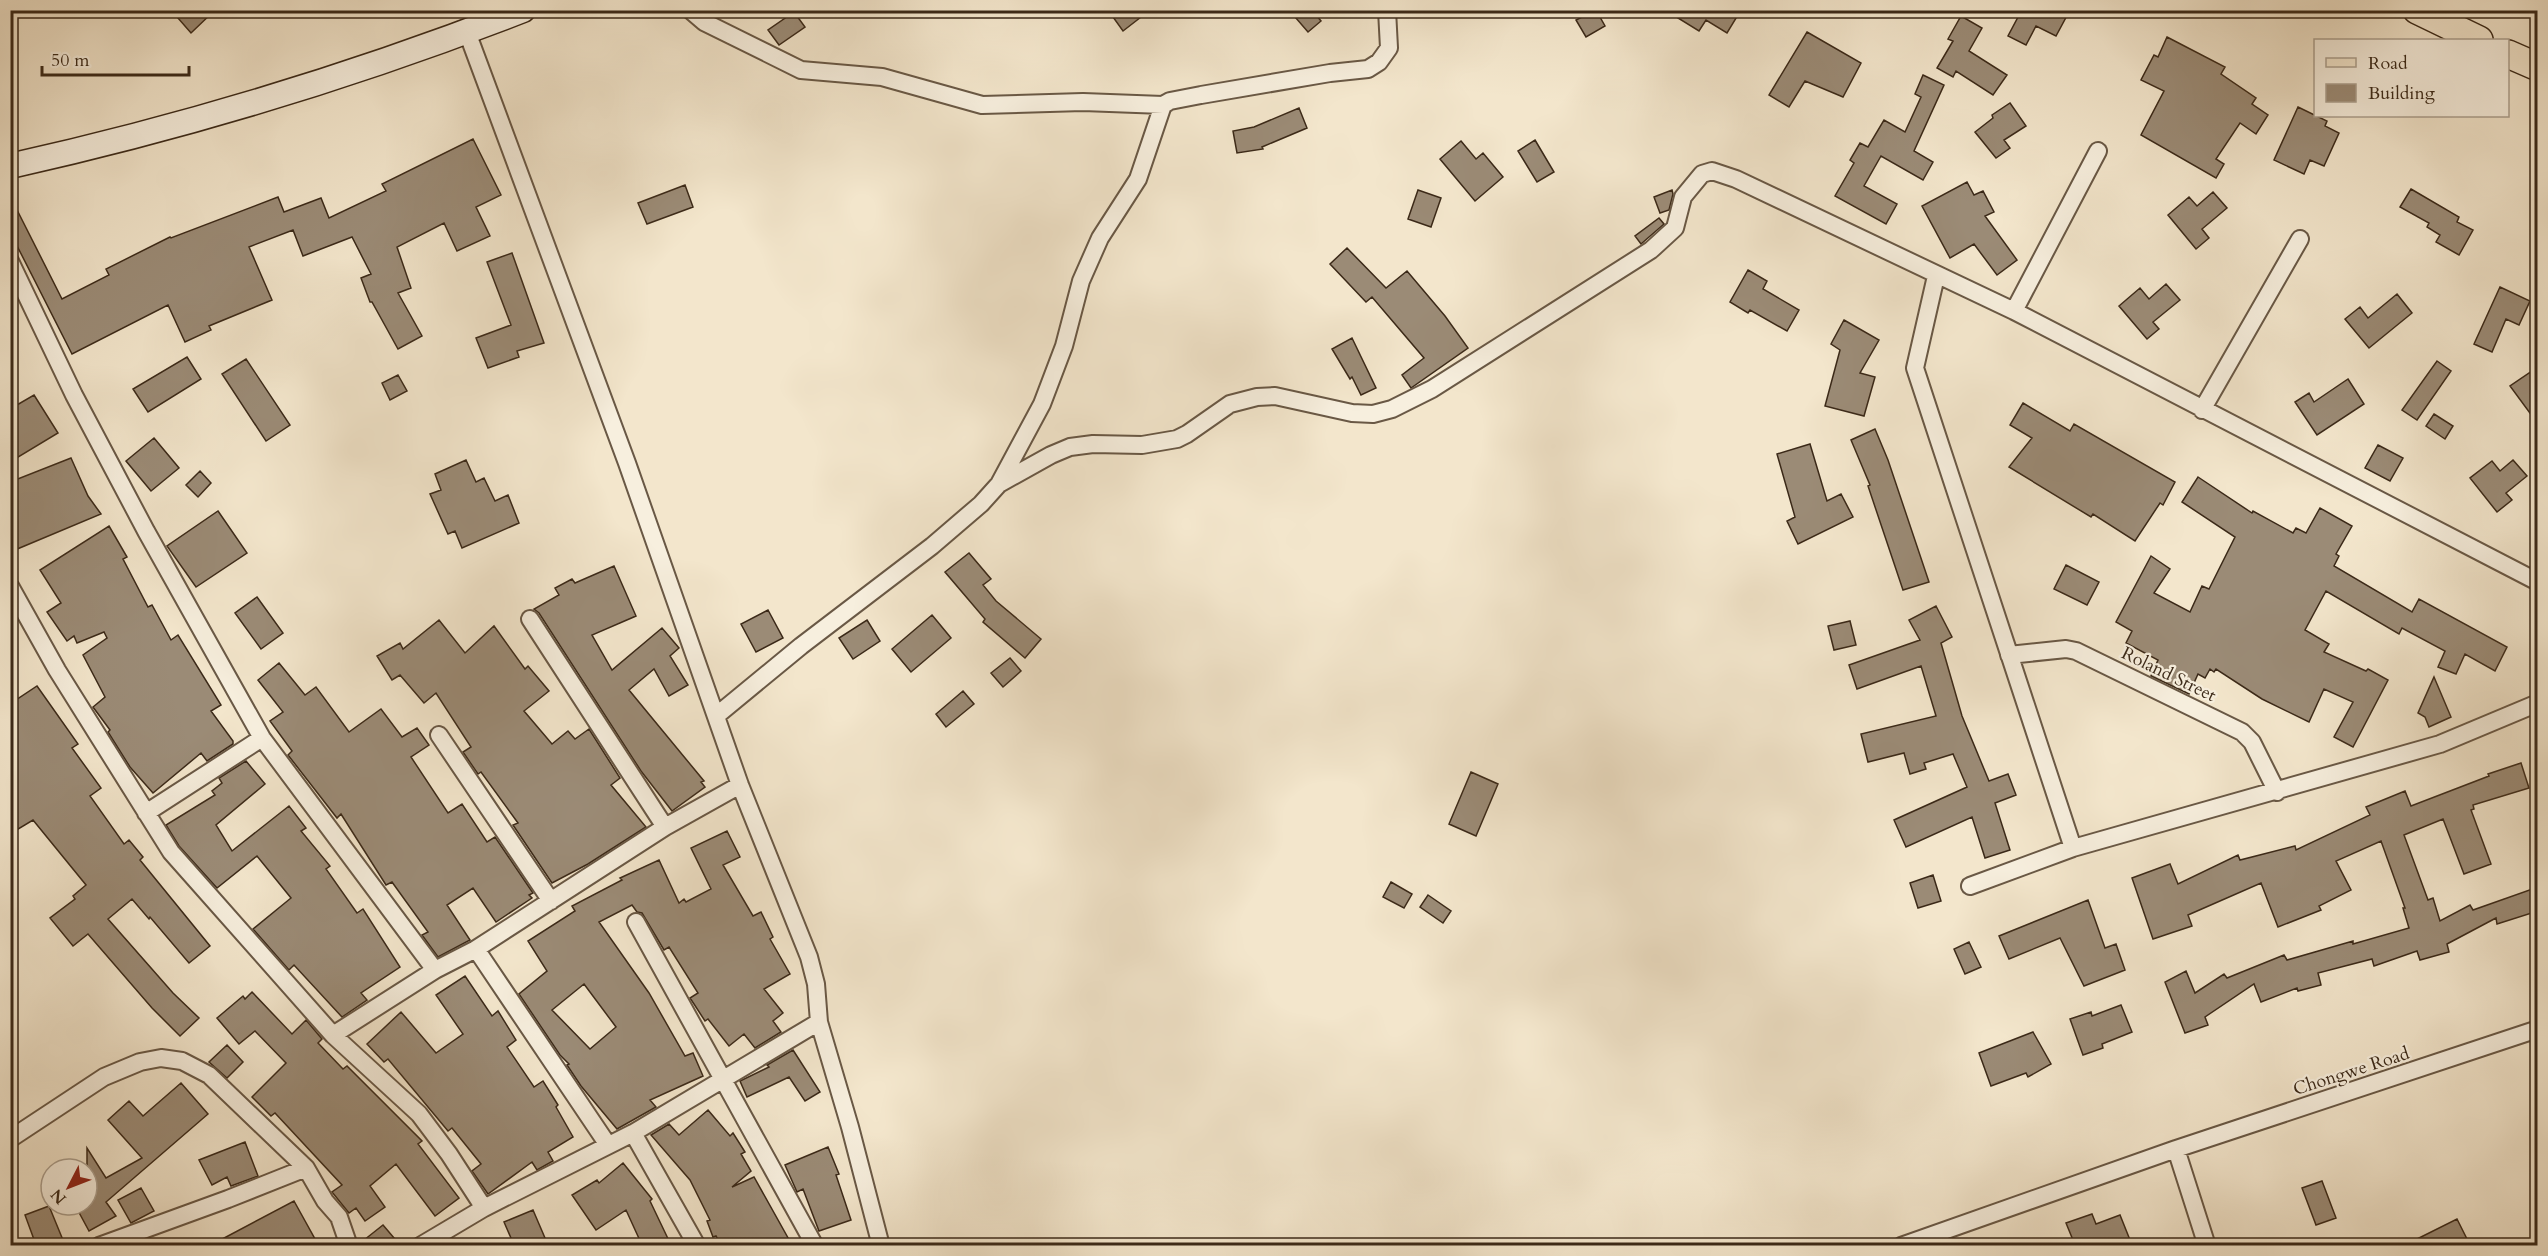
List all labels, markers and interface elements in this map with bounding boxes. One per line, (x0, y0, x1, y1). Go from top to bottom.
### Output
scale bar (42, 39, 189, 77)
legend (2314, 39, 2509, 117)
text: 50 m (51, 48, 90, 73)
text: Road (2368, 51, 2408, 76)
text: Building (2368, 81, 2436, 106)
street label: Roland Street (2117, 641, 2221, 708)
street label: Chongwe Road (2290, 1041, 2413, 1102)
north arrow (39, 1157, 99, 1217)
text: N (46, 1184, 71, 1209)

